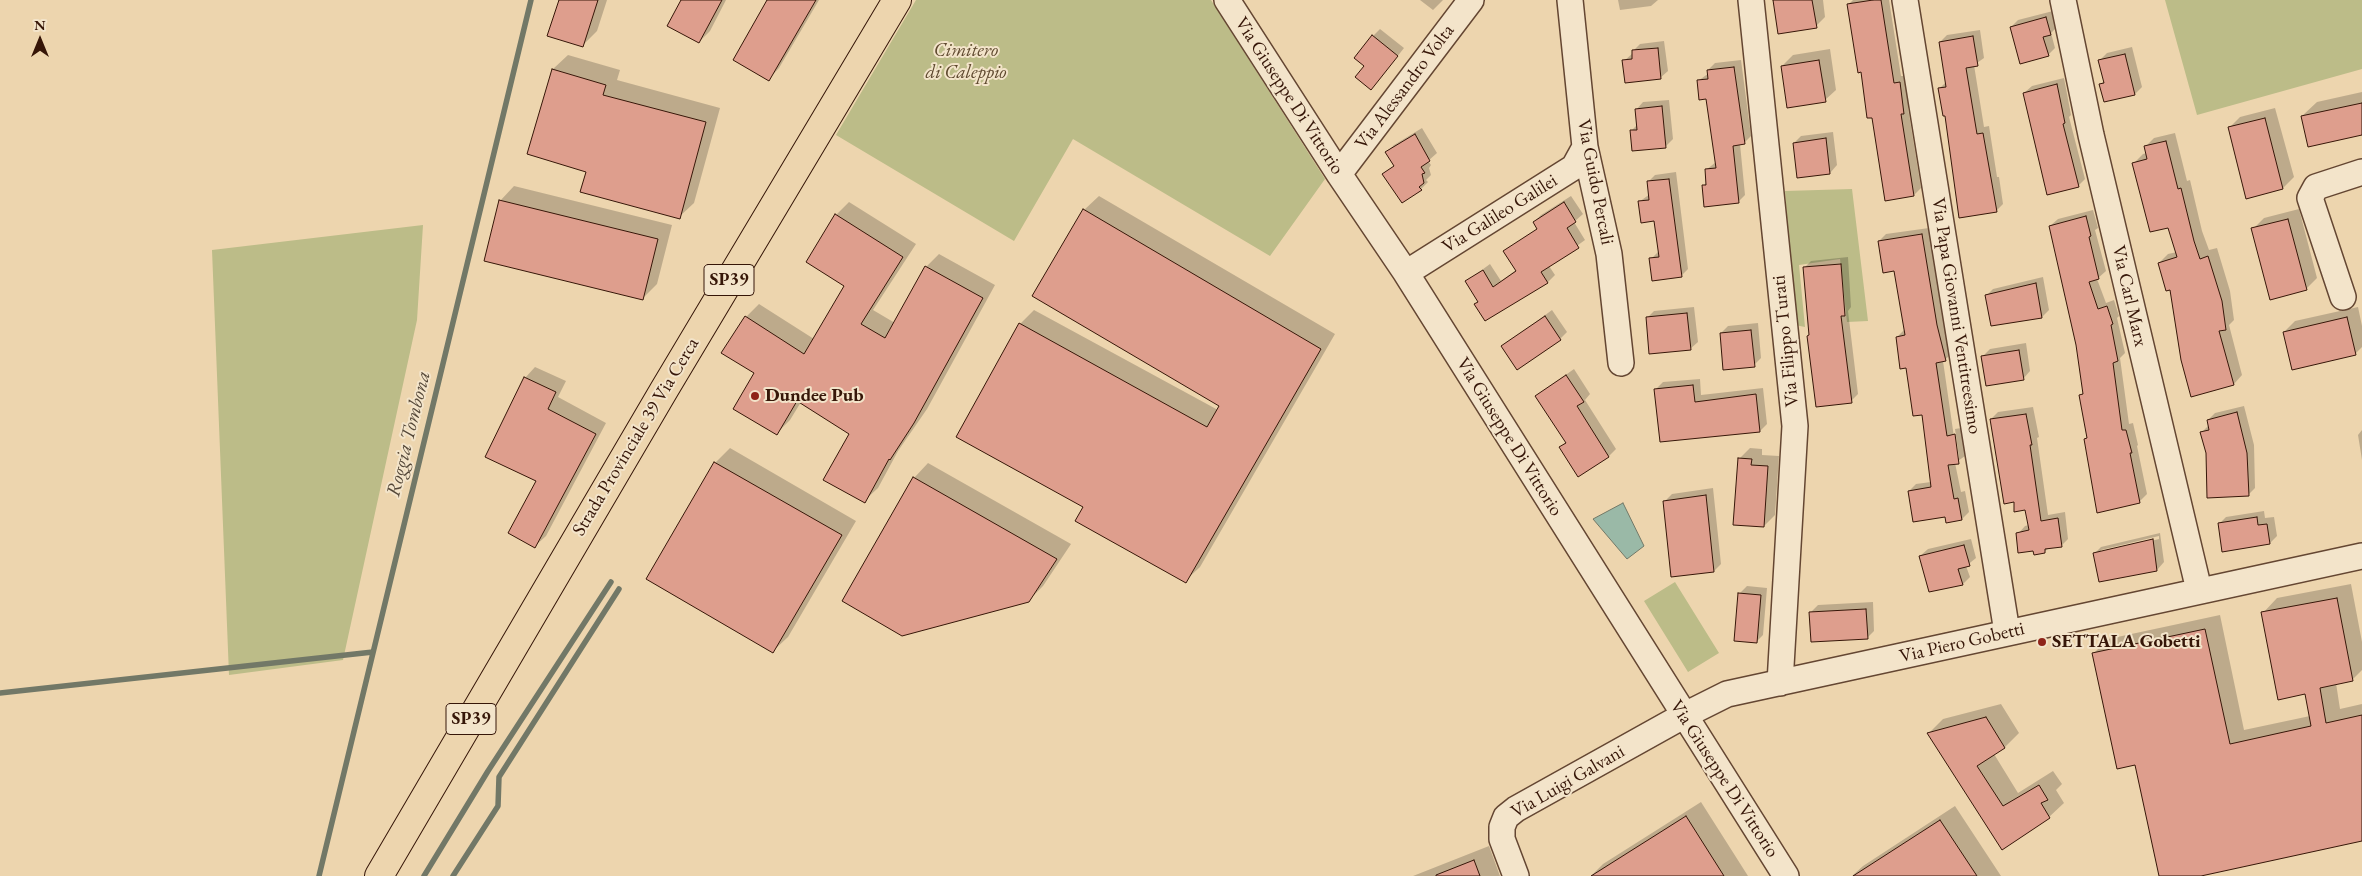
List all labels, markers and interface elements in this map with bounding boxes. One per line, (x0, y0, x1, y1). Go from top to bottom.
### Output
street label: Via Giuseppe Di Vittorio (1230, 13, 1348, 179)
north arrow (15, 15, 65, 65)
text: N (34, 16, 46, 34)
street label: Via Alessandro Volta (1351, 20, 1459, 154)
park label: Cimitero di Caleppio (925, 40, 1007, 84)
street label: Via Guido Percali (1572, 117, 1618, 247)
street label: Via Galileo Galilei (1438, 170, 1562, 258)
street label: Via Papa Giovanni Ventitreesimo (1926, 196, 1986, 436)
street label: Via Carl Marx (2106, 243, 2152, 349)
road number: SP39 (704, 264, 754, 296)
street label: Via Filippo Turati (1768, 274, 1804, 408)
street label: Strada Provinciale 39 Via Cerca (568, 334, 704, 540)
street label: Via Giuseppe Di Vittorio (1451, 353, 1567, 521)
water label: Roggia Tombona (382, 369, 436, 499)
place label: Dundee Pub (765, 385, 864, 407)
marker: Dundee Pub (749, 390, 761, 402)
street label: Via Piero Gobetti (1897, 618, 2027, 668)
place label: SETTALA Gobetti (2052, 631, 2201, 653)
marker: SETTALA Gobetti (2036, 636, 2048, 648)
street label: Via Giuseppe Di Vittorio (1665, 696, 1783, 862)
road number: SP39 (446, 704, 496, 734)
street label: Via Luigi Galvani (1507, 740, 1629, 824)

